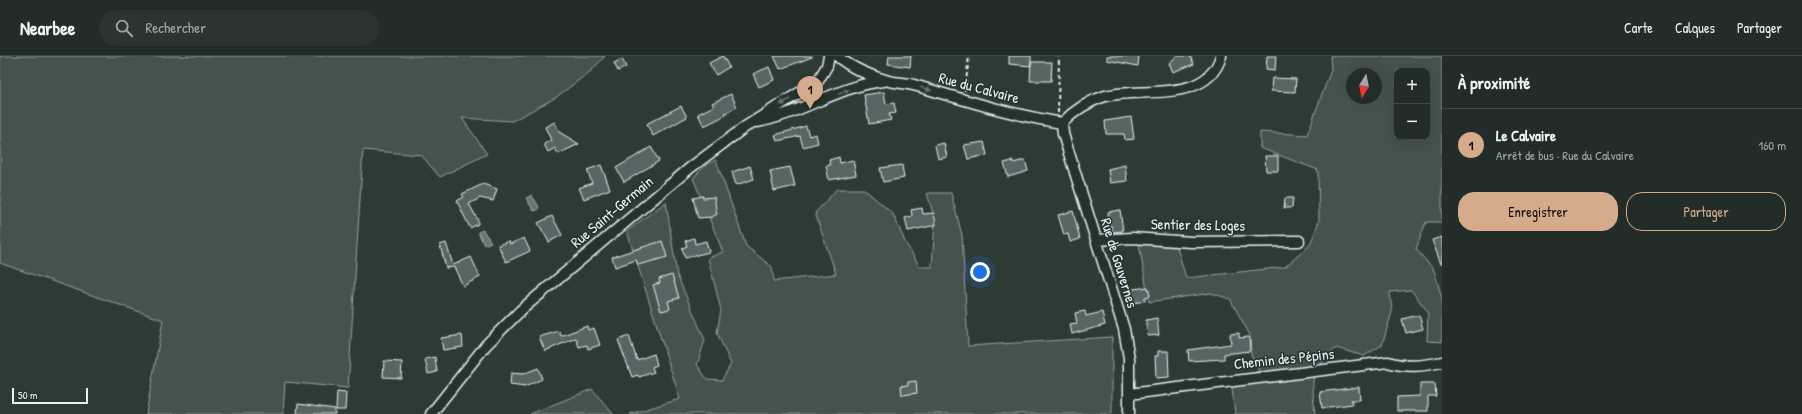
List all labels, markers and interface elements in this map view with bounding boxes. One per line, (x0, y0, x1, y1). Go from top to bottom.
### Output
search box (99, 10, 379, 46)
text: Nearbee (20, 15, 75, 41)
icon: search (113, 17, 135, 39)
text: Rechercher (145, 17, 206, 38)
text: Carte (1624, 18, 1653, 37)
text: Calques (1675, 18, 1715, 37)
text: Partager (1737, 18, 1782, 37)
street label: Rue du Calvaire (937, 67, 1022, 108)
north arrow (1346, 68, 1382, 104)
map controls (1394, 68, 1430, 140)
button: + (1394, 68, 1430, 104)
text: À proximité (1458, 71, 1530, 94)
pin: 1 (797, 76, 823, 109)
one-way arrow (921, 86, 933, 92)
one-way arrow (838, 88, 850, 94)
one-way arrow (779, 99, 791, 106)
button: − (1394, 104, 1430, 140)
text: Le Calvaire (1496, 125, 1556, 146)
text: 1 (1469, 136, 1473, 154)
text: 160 m (1758, 136, 1786, 154)
text: Arrêt de bus · Rue du Calvaire (1496, 146, 1634, 164)
street label: Rue Saint-Germain (566, 171, 657, 252)
button: Enregistrer (1458, 192, 1618, 231)
button: Partager (1626, 192, 1786, 231)
street label: Sentier des Loges (1151, 213, 1246, 236)
street label: Rue de Gouvernes (1096, 215, 1143, 311)
your location (970, 262, 990, 282)
street label: Chemin des Pépins (1233, 343, 1335, 374)
scale bar (12, 386, 88, 405)
text: 50 m (18, 388, 38, 402)

